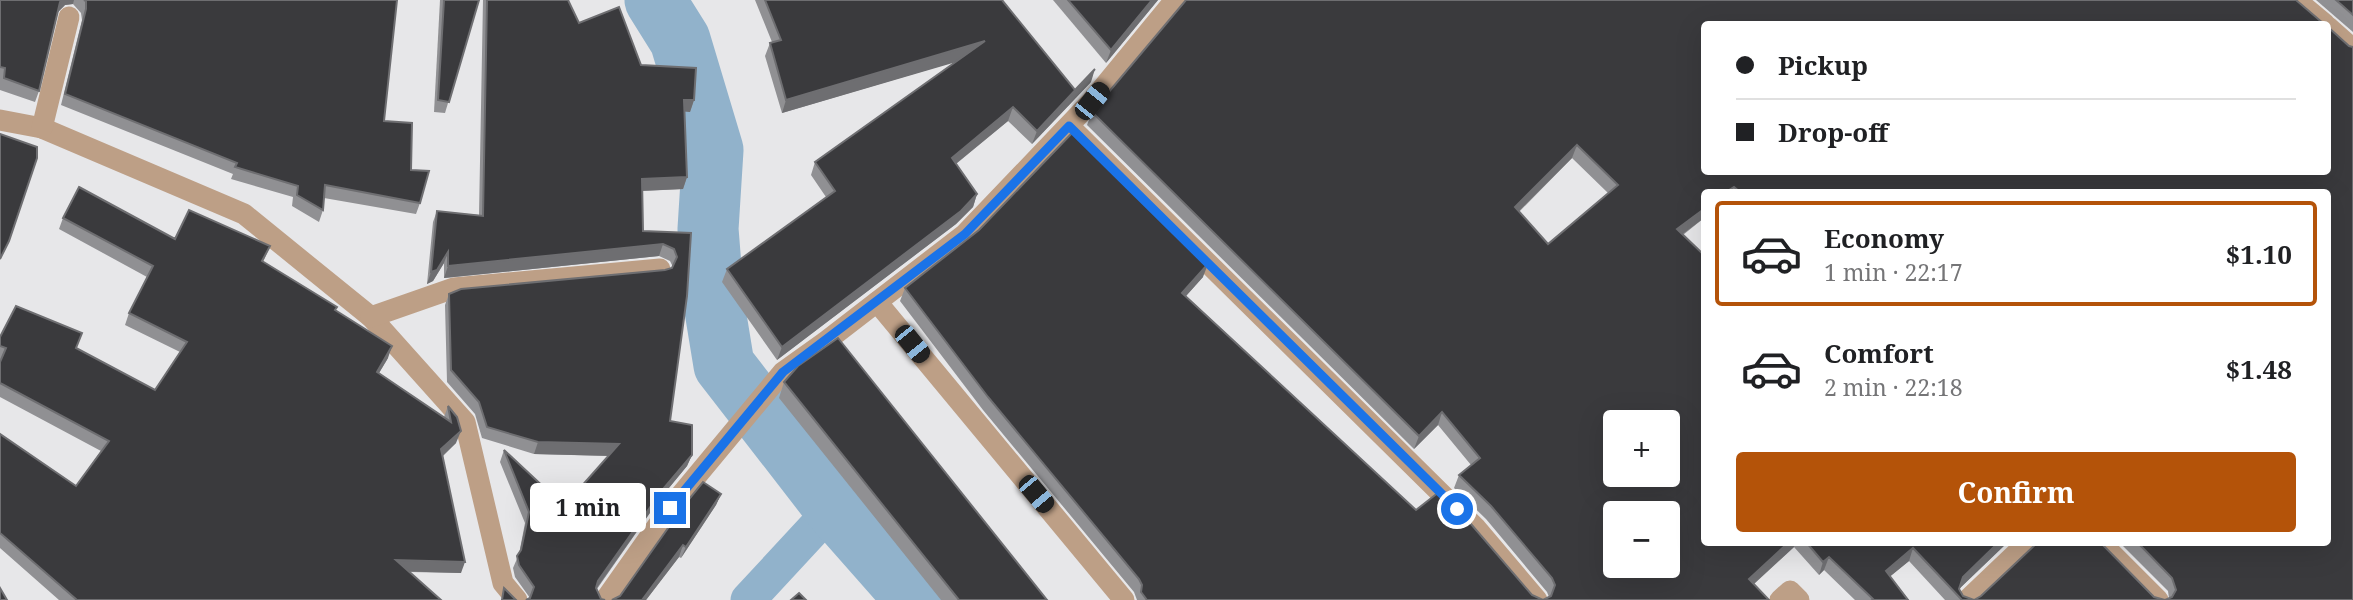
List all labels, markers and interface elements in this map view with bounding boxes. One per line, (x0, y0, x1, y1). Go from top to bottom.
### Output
text: Pickup (1778, 47, 1868, 83)
car (1071, 78, 1114, 124)
text: Drop-off (1778, 114, 1888, 150)
text: Economy (1824, 220, 1944, 256)
icon: car (1740, 222, 1803, 285)
text: $1.10 (2226, 236, 2292, 272)
text: 1 min · 22:17 (1824, 256, 1962, 288)
car (891, 321, 934, 367)
text: Comfort (1824, 335, 1934, 371)
icon: car (1740, 337, 1803, 400)
text: $1.48 (2226, 351, 2292, 387)
text: 2 min · 22:18 (1824, 371, 1962, 403)
map controls (1603, 410, 1680, 578)
button: + (1603, 410, 1680, 487)
button: Confirm (1736, 452, 2296, 532)
car (1015, 471, 1058, 517)
callout: 1 min (530, 484, 646, 532)
text: 1 min (555, 491, 621, 523)
route end (654, 492, 686, 524)
route start (1441, 493, 1473, 525)
button: − (1603, 501, 1680, 578)

